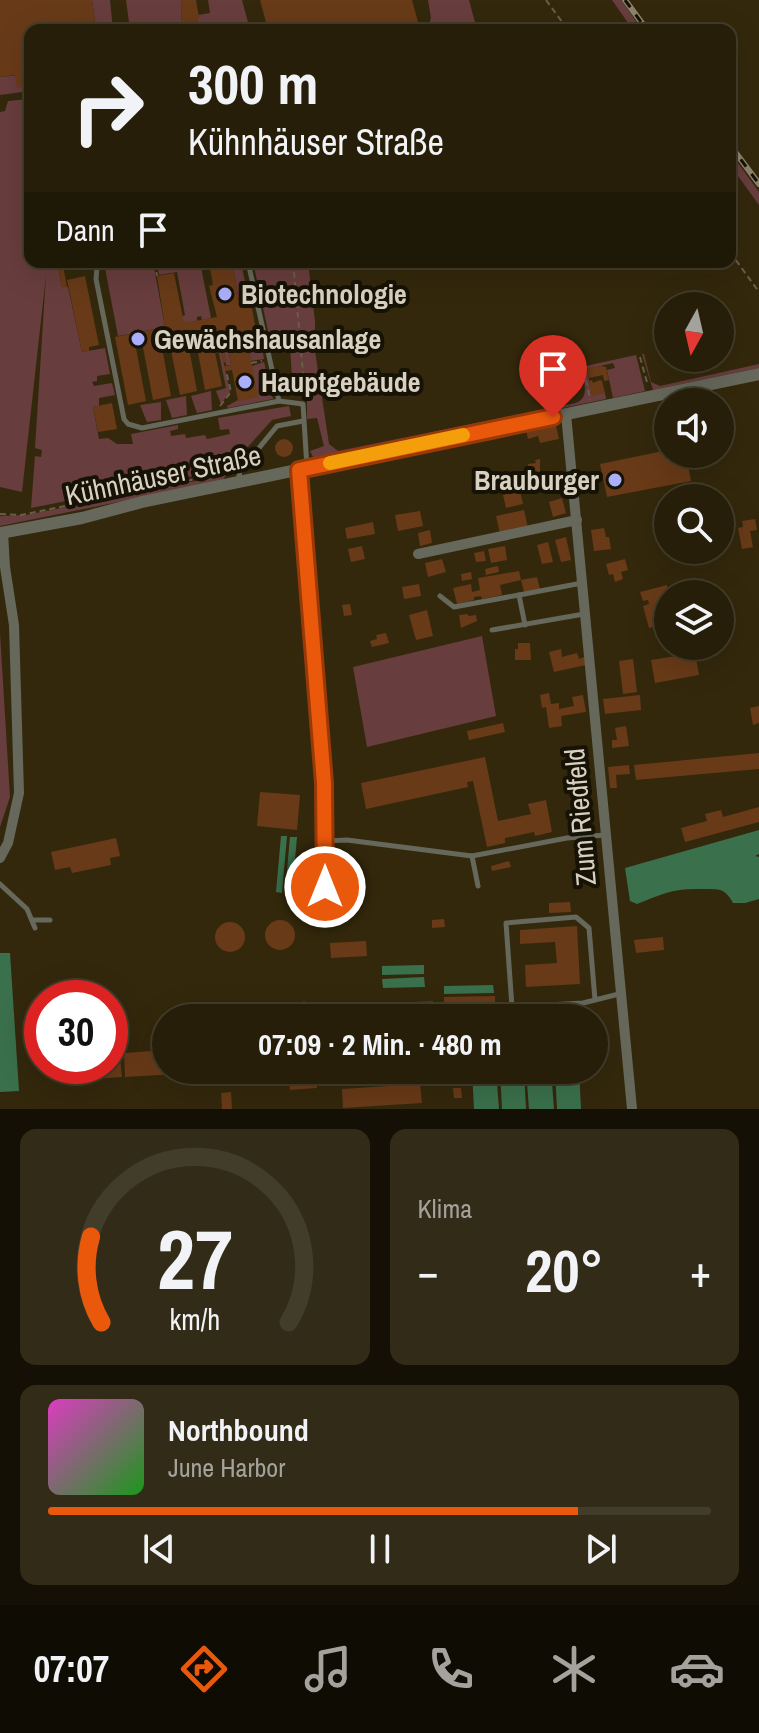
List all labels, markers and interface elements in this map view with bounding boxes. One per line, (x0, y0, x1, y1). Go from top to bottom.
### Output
text: 300 m (188, 46, 318, 121)
icon: right (56, 56, 160, 160)
text: Kühnhäuser Straße (188, 118, 444, 166)
icon: arrive (131, 208, 175, 252)
text: Dann (56, 210, 115, 250)
place label: Biotechnologie (241, 275, 407, 313)
marker: Biotechnologie (216, 285, 234, 303)
north arrow (654, 292, 734, 372)
map controls (654, 292, 734, 660)
place label: Gewächshausanlage (154, 320, 381, 358)
marker: Gewächshausanlage (129, 330, 147, 348)
pin (519, 335, 587, 417)
icon: arrive (531, 347, 575, 391)
place label: Hauptgebäude (261, 363, 420, 401)
marker: Hauptgebäude (236, 373, 254, 391)
button: sound (654, 388, 734, 468)
street label: Kühnhäuser Straße (62, 436, 264, 514)
place label: Brauburger (474, 461, 599, 499)
marker: Brauburger (606, 471, 624, 489)
button: search (654, 484, 734, 564)
button: layers (654, 580, 734, 660)
street label: Zum Riedfeld (555, 747, 605, 887)
position arrow (283, 845, 367, 929)
speed limit sign: 30 (24, 980, 128, 1084)
text: 07:09 · 2 Min. · 480 m (258, 1024, 502, 1064)
text: Klima (418, 1191, 472, 1226)
text: 27 (157, 1203, 233, 1315)
text: 20° (525, 1230, 604, 1311)
text: − (418, 1241, 439, 1301)
text: + (690, 1241, 711, 1301)
text: km/h (169, 1300, 220, 1339)
text: Northbound (168, 1410, 309, 1450)
text: June Harbor (168, 1450, 285, 1485)
icon: previous (137, 1527, 181, 1571)
icon: pause (358, 1527, 402, 1571)
icon: next (579, 1527, 623, 1571)
icon: directions (176, 1641, 232, 1697)
icon: music (300, 1641, 356, 1697)
icon: phone (423, 1641, 479, 1697)
icon: climate (546, 1641, 602, 1697)
icon: car (669, 1641, 725, 1697)
text: 07:07 (34, 1645, 109, 1693)

